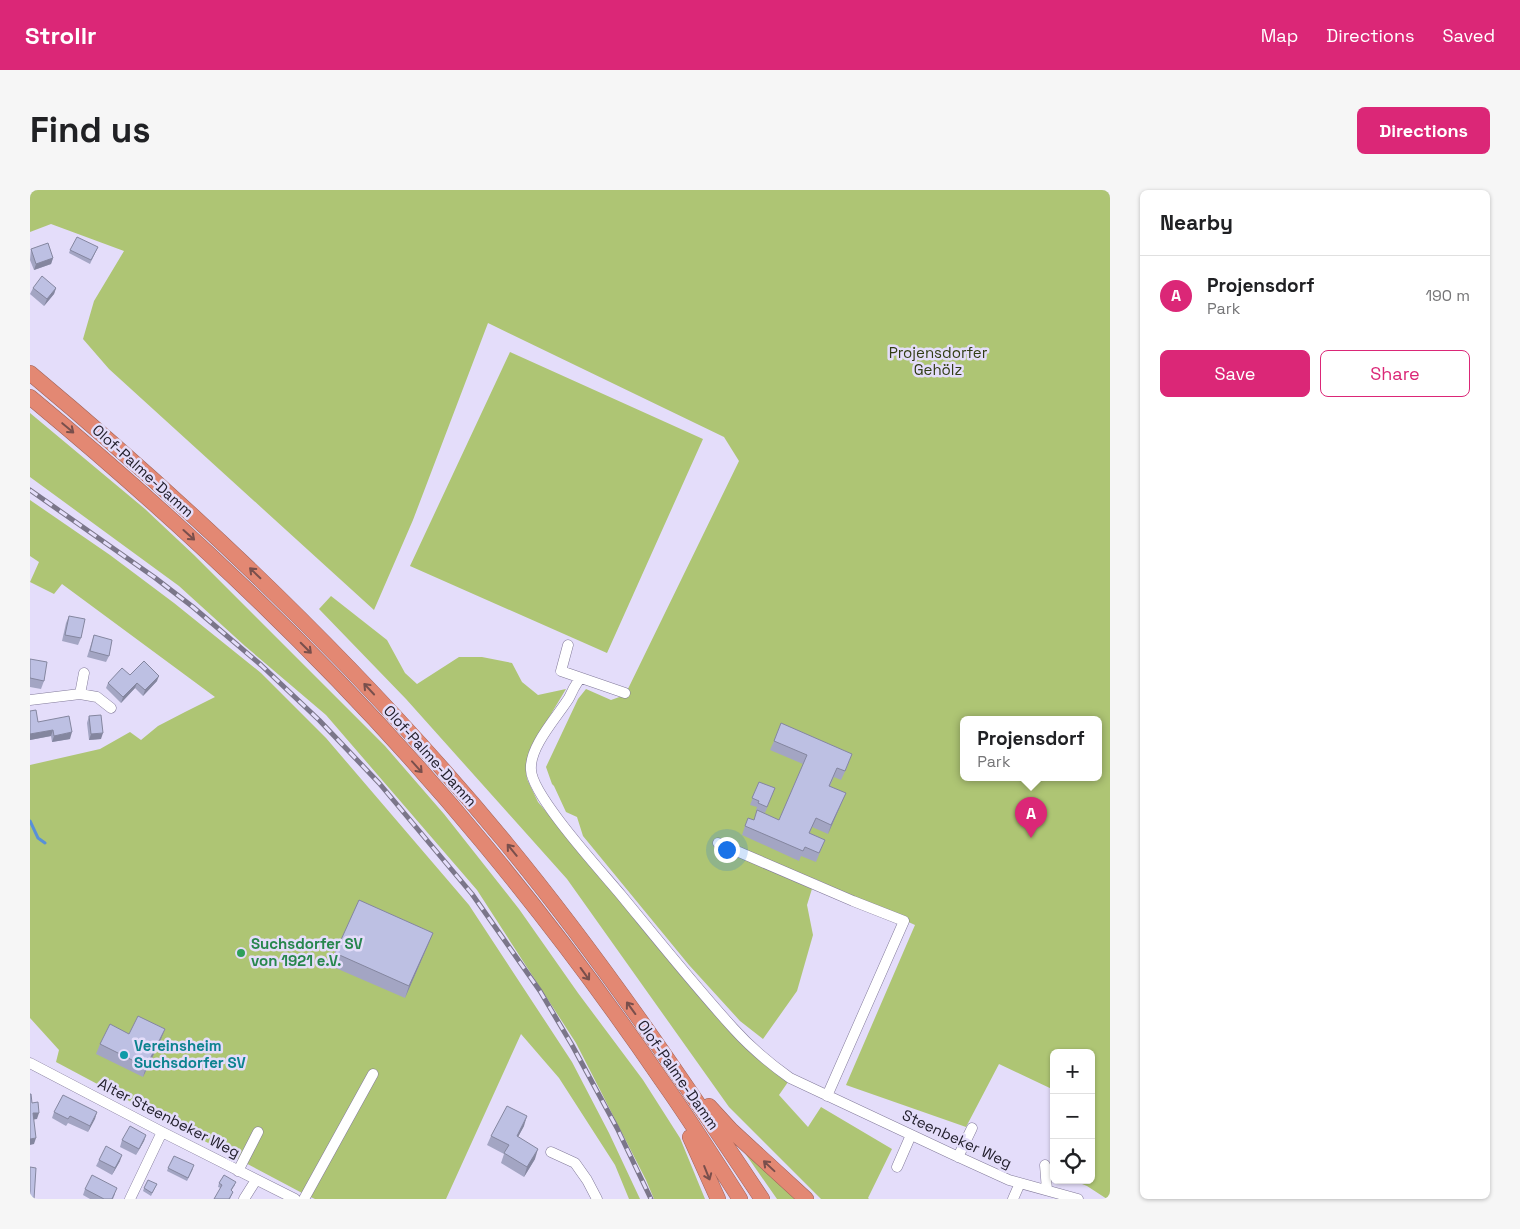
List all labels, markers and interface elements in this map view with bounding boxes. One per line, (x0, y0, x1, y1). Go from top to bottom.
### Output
text: Strollr (25, 20, 97, 51)
text: Map (1261, 24, 1298, 47)
text: Directions (1326, 24, 1415, 47)
text: Saved (1443, 24, 1495, 47)
button: Directions (1357, 107, 1490, 154)
text: Find us (30, 108, 151, 152)
text: Nearby (1160, 209, 1233, 236)
text: Projensdorf (1207, 273, 1315, 298)
text: A (1171, 285, 1181, 306)
text: 190 m (1425, 285, 1470, 306)
text: Park (1207, 298, 1240, 319)
park label: Projensdorfer Gehölz (889, 343, 988, 379)
button: Save (1160, 350, 1310, 397)
button: Share (1320, 350, 1470, 397)
street label: Olof-Palme-Damm (89, 420, 198, 521)
one-way arrow (61, 422, 74, 433)
one-way arrow (183, 529, 196, 541)
one-way arrow (249, 567, 262, 579)
one-way arrow (300, 642, 312, 655)
one-way arrow (363, 683, 375, 695)
street label: Olof-Palme-Damm (380, 701, 481, 810)
popup (960, 716, 1102, 781)
text: Projensdorf (977, 726, 1085, 751)
text: Park (977, 751, 1011, 772)
one-way arrow (411, 760, 423, 773)
pin: A (1015, 797, 1047, 838)
your location (714, 837, 740, 863)
one-way arrow (506, 844, 517, 857)
place label: Suchsdorfer SV von 1921 e.V. (251, 934, 363, 970)
marker: Suchsdorfer SV von 1921 e.V. (235, 947, 247, 959)
one-way arrow (580, 967, 590, 981)
one-way arrow (626, 1001, 636, 1015)
street label: Olof-Palme-Damm (633, 1016, 723, 1133)
place label: Vereinsheim Suchsdorfer SV (134, 1036, 246, 1072)
marker: Vereinsheim Suchsdorfer SV (118, 1049, 130, 1061)
map controls (1050, 1049, 1095, 1184)
button: + (1050, 1049, 1095, 1094)
street label: Alter Steenbeker Weg (95, 1073, 243, 1162)
button: − (1050, 1094, 1095, 1139)
street label: Steenbeker Weg (899, 1105, 1015, 1172)
button: locate (1050, 1139, 1095, 1184)
one-way arrow (763, 1160, 776, 1172)
one-way arrow (703, 1165, 712, 1180)

